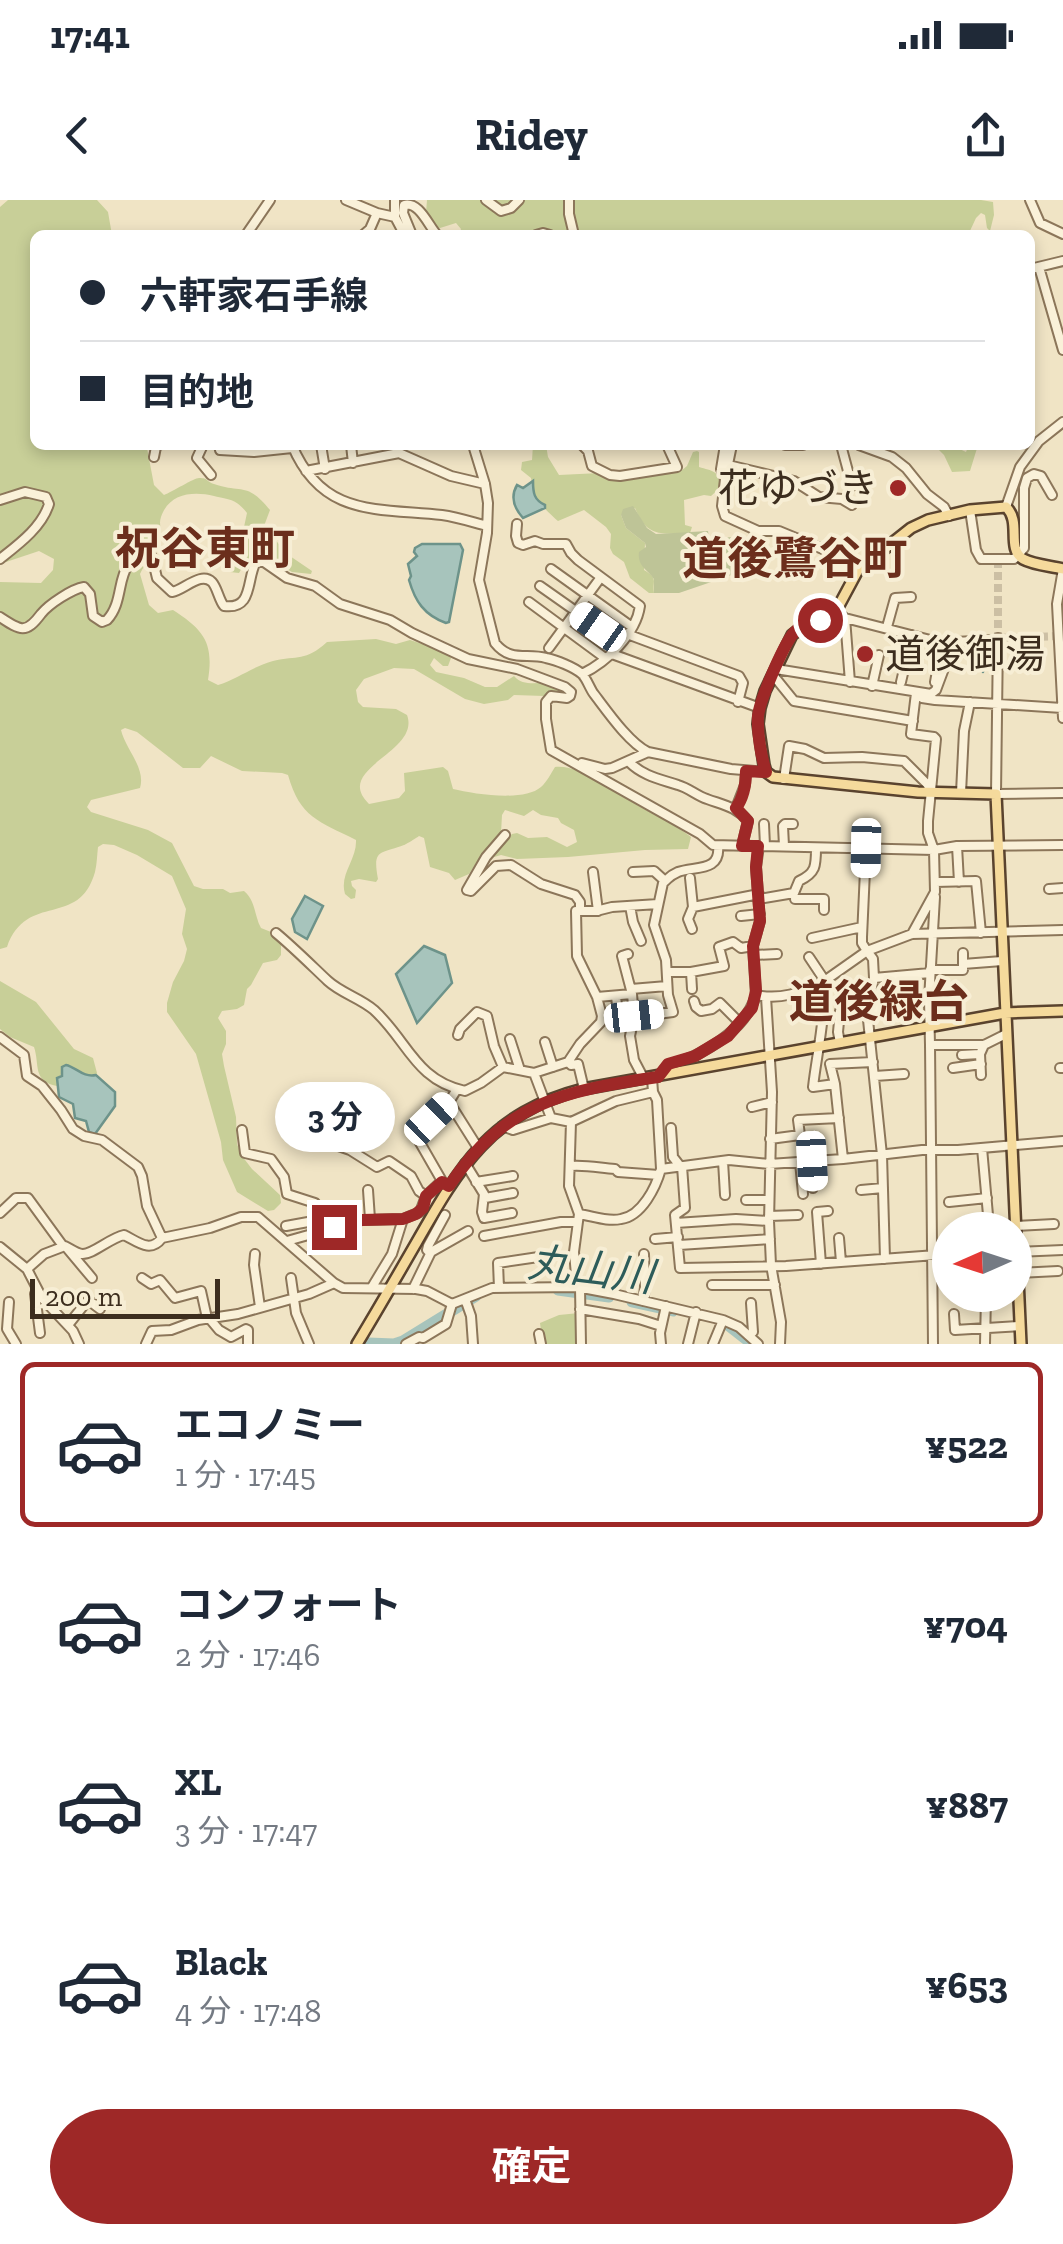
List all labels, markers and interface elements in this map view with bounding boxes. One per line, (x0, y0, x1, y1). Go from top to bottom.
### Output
text: 17:41 (50, 12, 130, 58)
icon: back (50, 108, 105, 163)
text: Ridey (475, 108, 588, 162)
icon: share (958, 108, 1013, 163)
text: 六軒家石手線 (140, 273, 368, 319)
text: 目的地 (140, 369, 254, 415)
place label: 花ゆづき (718, 464, 878, 512)
marker: 花ゆづき (887, 477, 909, 499)
district label: 祝谷東町 (115, 522, 295, 576)
district label: 道後鷺谷町 (682, 532, 908, 586)
car (565, 598, 631, 656)
route start (798, 598, 843, 643)
place label: 道後御湯 (885, 630, 1045, 678)
marker: 道後御湯 (854, 643, 876, 665)
car (850, 818, 882, 878)
district label: 道後緑台 (789, 975, 969, 1029)
car (603, 998, 665, 1034)
callout: 3 分 (274, 1082, 394, 1152)
car (399, 1087, 463, 1151)
text: 3 分 (307, 1098, 363, 1136)
car (795, 1130, 829, 1192)
route end (312, 1205, 357, 1250)
north arrow (932, 1212, 1032, 1312)
map controls (932, 1212, 1032, 1312)
water label: 丸山川 (525, 1237, 661, 1303)
scale bar (30, 1274, 220, 1318)
text: 200 m (45, 1280, 122, 1313)
icon: car (55, 1400, 145, 1490)
text: エコノミー (175, 1402, 365, 1448)
text: ¥522 (925, 1422, 1008, 1468)
text: 1 分 · 17:45 (175, 1456, 316, 1494)
icon: car (55, 1580, 145, 1670)
text: コンフォート (175, 1582, 402, 1628)
text: ¥704 (923, 1602, 1008, 1648)
text: 2 分 · 17:46 (175, 1636, 321, 1674)
text: XL (175, 1759, 222, 1805)
icon: car (55, 1760, 145, 1850)
text: ¥887 (926, 1782, 1008, 1828)
text: 3 分 · 17:47 (175, 1812, 317, 1850)
text: Black (175, 1939, 268, 1985)
icon: car (55, 1940, 145, 2030)
text: ¥653 (925, 1962, 1008, 2008)
text: 4 分 · 17:48 (175, 1992, 322, 2030)
button: 確定 (50, 2109, 1013, 2224)

